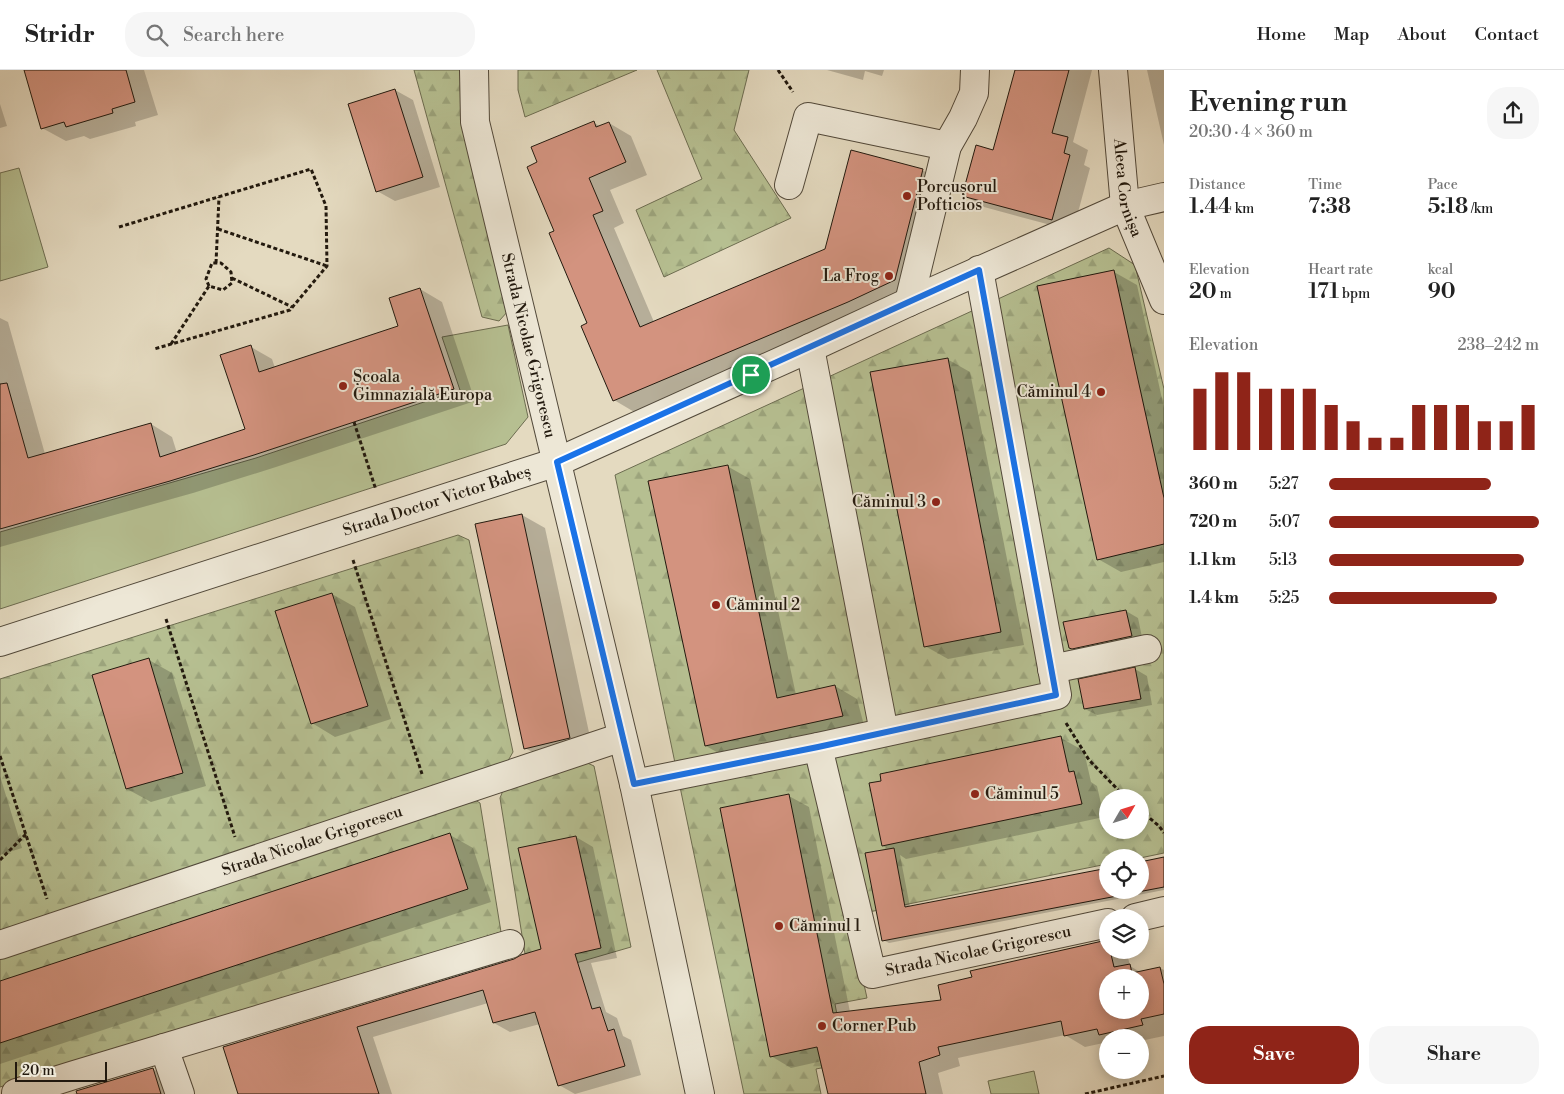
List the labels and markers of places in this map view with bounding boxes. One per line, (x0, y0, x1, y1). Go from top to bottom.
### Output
place label: Porcușorul Pofticios (917, 177, 997, 215)
marker: Porcușorul Pofticios (901, 190, 913, 202)
place label: La Frog (823, 266, 880, 286)
marker: La Frog (883, 270, 895, 282)
pin (730, 354, 772, 396)
place label: Școala Gimnazială Europa (353, 367, 493, 405)
marker: Școala Gimnazială Europa (337, 380, 349, 392)
place label: Căminul 4 (1016, 382, 1091, 402)
marker: Căminul 4 (1095, 386, 1107, 398)
place label: Căminul 3 (852, 492, 926, 512)
marker: Căminul 3 (930, 496, 942, 508)
place label: Căminul 2 (726, 595, 800, 615)
marker: Căminul 2 (710, 599, 722, 611)
place label: Căminul 5 (985, 784, 1059, 804)
marker: Căminul 5 (969, 788, 981, 800)
place label: Căminul 1 (789, 916, 861, 936)
marker: Căminul 1 (773, 920, 785, 932)
place label: Corner Pub (832, 1016, 916, 1036)
marker: Corner Pub (816, 1020, 828, 1032)

